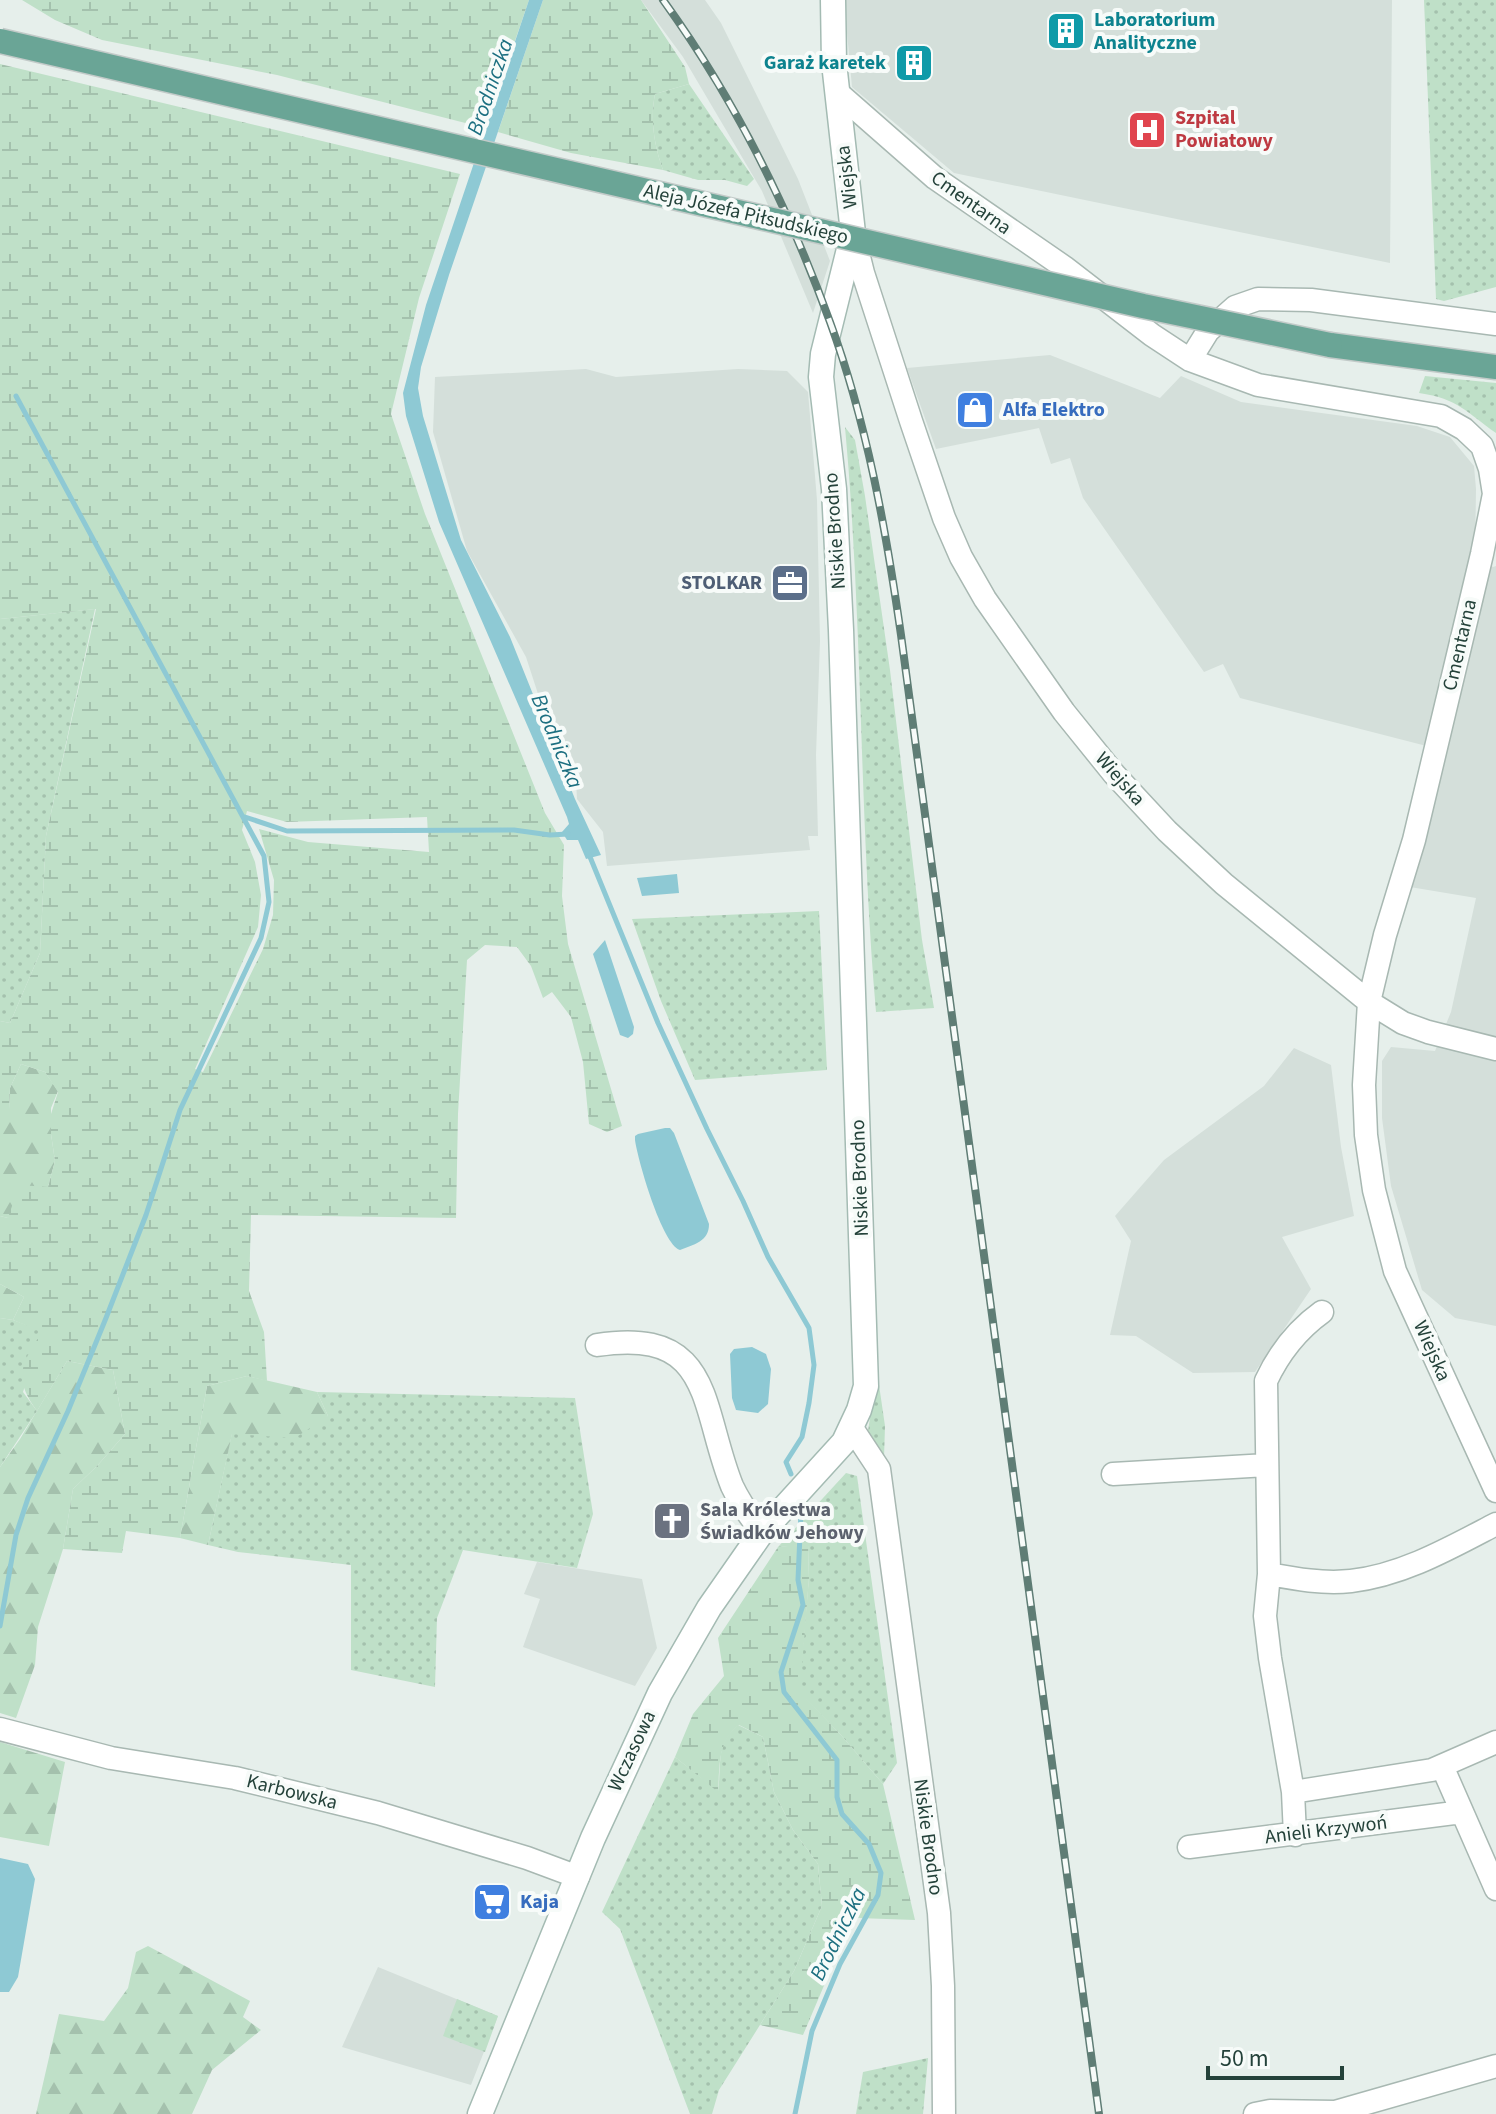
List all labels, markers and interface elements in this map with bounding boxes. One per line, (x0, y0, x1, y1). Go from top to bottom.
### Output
place label: Laboratorium Analityczne (1093, 6, 1215, 57)
building icon: Laboratorium Analityczne (1045, 10, 1087, 52)
water label: Brodniczka (459, 34, 521, 140)
building icon: Garaż karetek (893, 42, 935, 84)
place label: Garaż karetek (764, 49, 886, 77)
place label: Szpital Powiatowy (1175, 104, 1273, 155)
hospital icon: Szpital Powiatowy (1126, 109, 1168, 151)
street label: Wiejska (829, 144, 865, 210)
street label: Cmentarna (925, 164, 1017, 242)
street label: Aleja Józefa Piłsudskiego (641, 177, 851, 251)
shop icon: Alfa Elektro (954, 389, 996, 431)
place label: Alfa Elektro (1002, 396, 1105, 424)
street label: Niskie Brodno (817, 472, 853, 590)
office icon: STOLKAR (769, 562, 811, 604)
place label: STOLKAR (681, 569, 762, 597)
street label: Cmentarna (1436, 596, 1484, 694)
water label: Brodniczka (523, 689, 591, 794)
street label: Wiejska (1089, 746, 1151, 812)
street label: Niskie Brodno (844, 1119, 876, 1237)
street label: Wiejska (1406, 1316, 1458, 1386)
place label: Sala Królestwa Świadków Jehowy (700, 1496, 864, 1547)
church icon: Sala Królestwa Świadków Jehowy (651, 1500, 693, 1542)
street label: Wczasowa (601, 1706, 663, 1796)
street label: Karbowska (244, 1767, 340, 1817)
street label: Niskie Brodno (906, 1777, 950, 1897)
street label: Anieli Krzywoń (1263, 1809, 1389, 1851)
supermarket icon: Kaja (471, 1881, 513, 1923)
water label: Brodniczka (802, 1882, 874, 1986)
place label: Kaja (520, 1888, 559, 1916)
scale bar (1208, 2030, 1342, 2080)
text: 50 m (1220, 2041, 1269, 2076)

